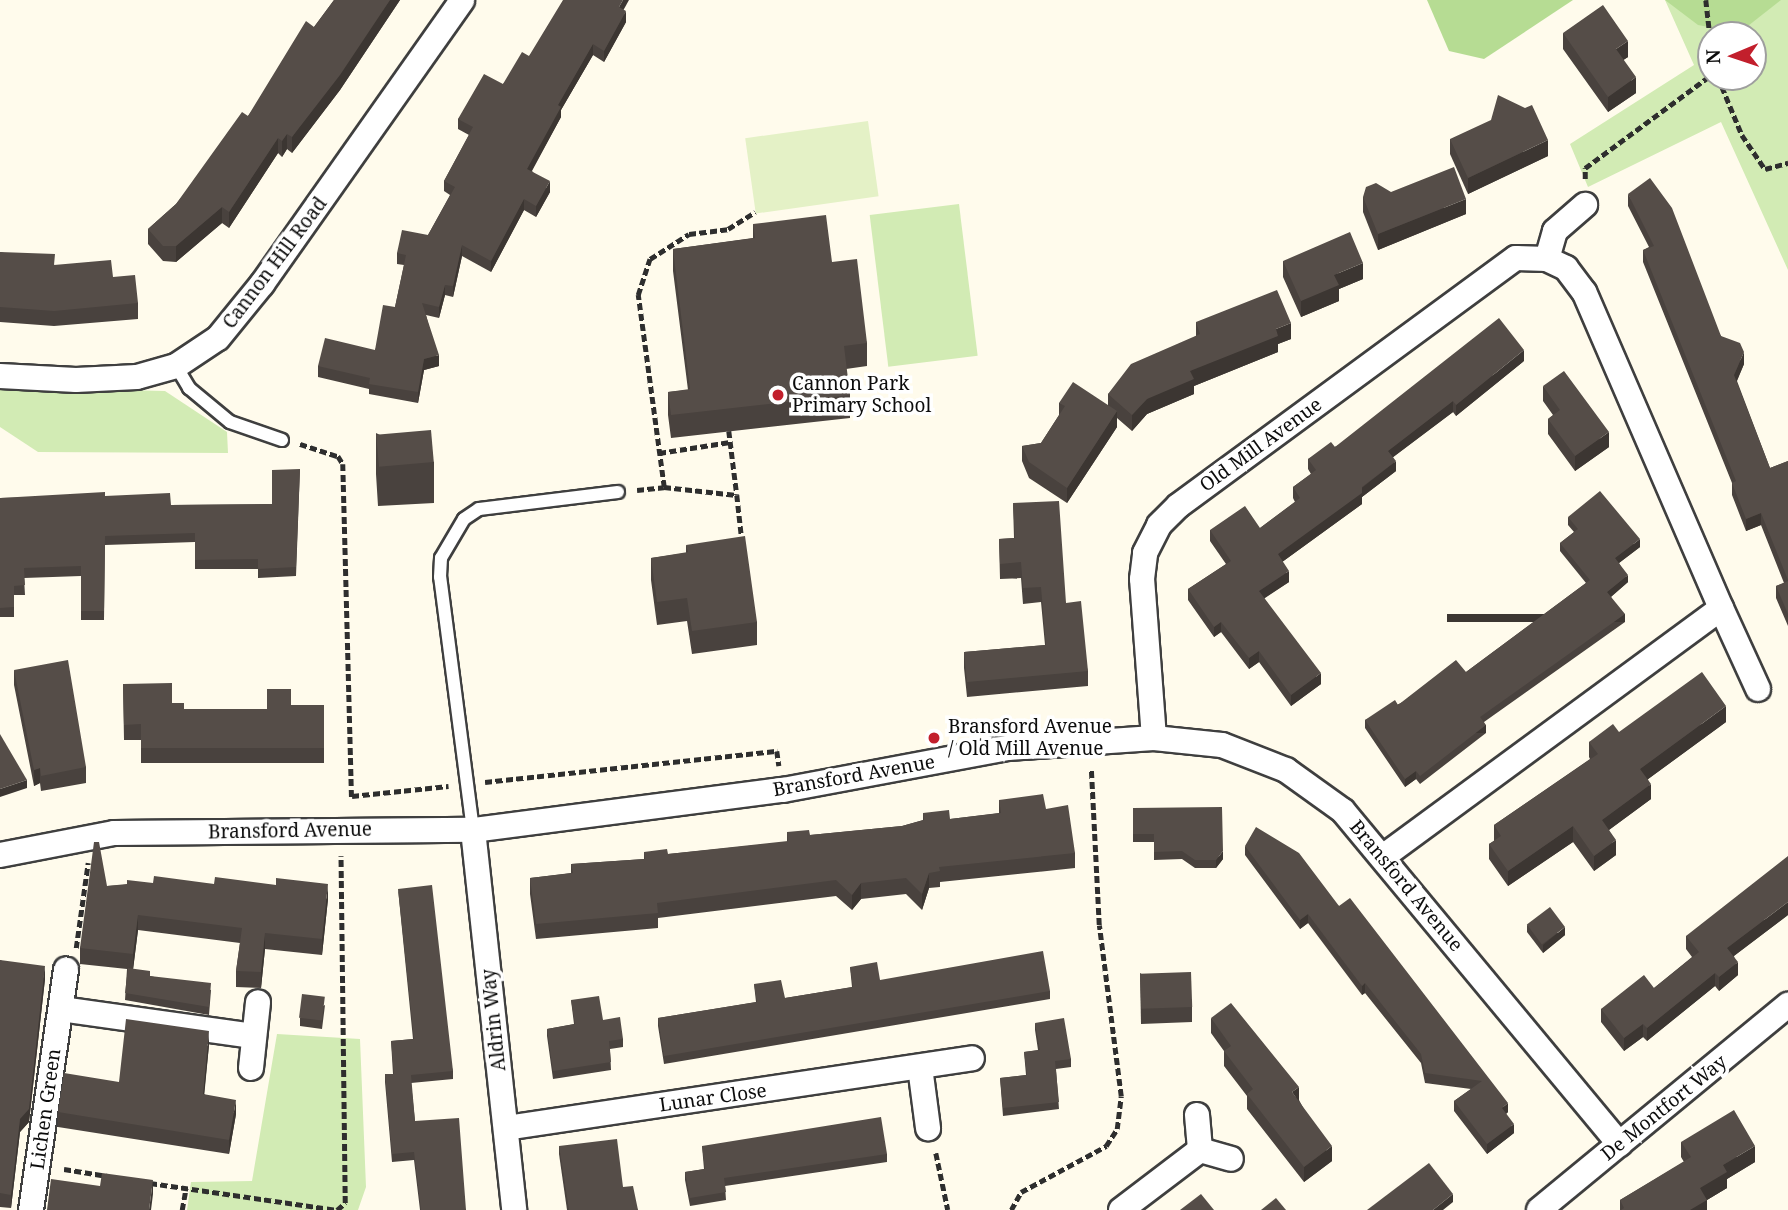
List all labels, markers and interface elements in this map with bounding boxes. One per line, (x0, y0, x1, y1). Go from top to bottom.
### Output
north arrow (1697, 21, 1767, 91)
text: N (1700, 49, 1726, 65)
street label: Cannon Hill Road (218, 193, 332, 333)
place label: Cannon Park Primary School (792, 373, 931, 417)
marker: Cannon Park Primary School (770, 387, 786, 403)
street label: Old Mill Avenue (1196, 393, 1326, 497)
place label: Bransford Avenue / Old Mill Avenue (948, 716, 1112, 760)
marker: Bransford Avenue / Old Mill Avenue (926, 730, 942, 746)
street label: Bransford Avenue (771, 751, 937, 801)
street label: Bransford Avenue (1345, 816, 1467, 956)
street label: Bransford Avenue (208, 818, 372, 844)
street label: Aldrin Way (477, 968, 511, 1072)
street label: Lichen Green (26, 1047, 66, 1171)
street label: De Montfort Way (1597, 1050, 1731, 1166)
street label: Lunar Close (658, 1079, 768, 1117)

